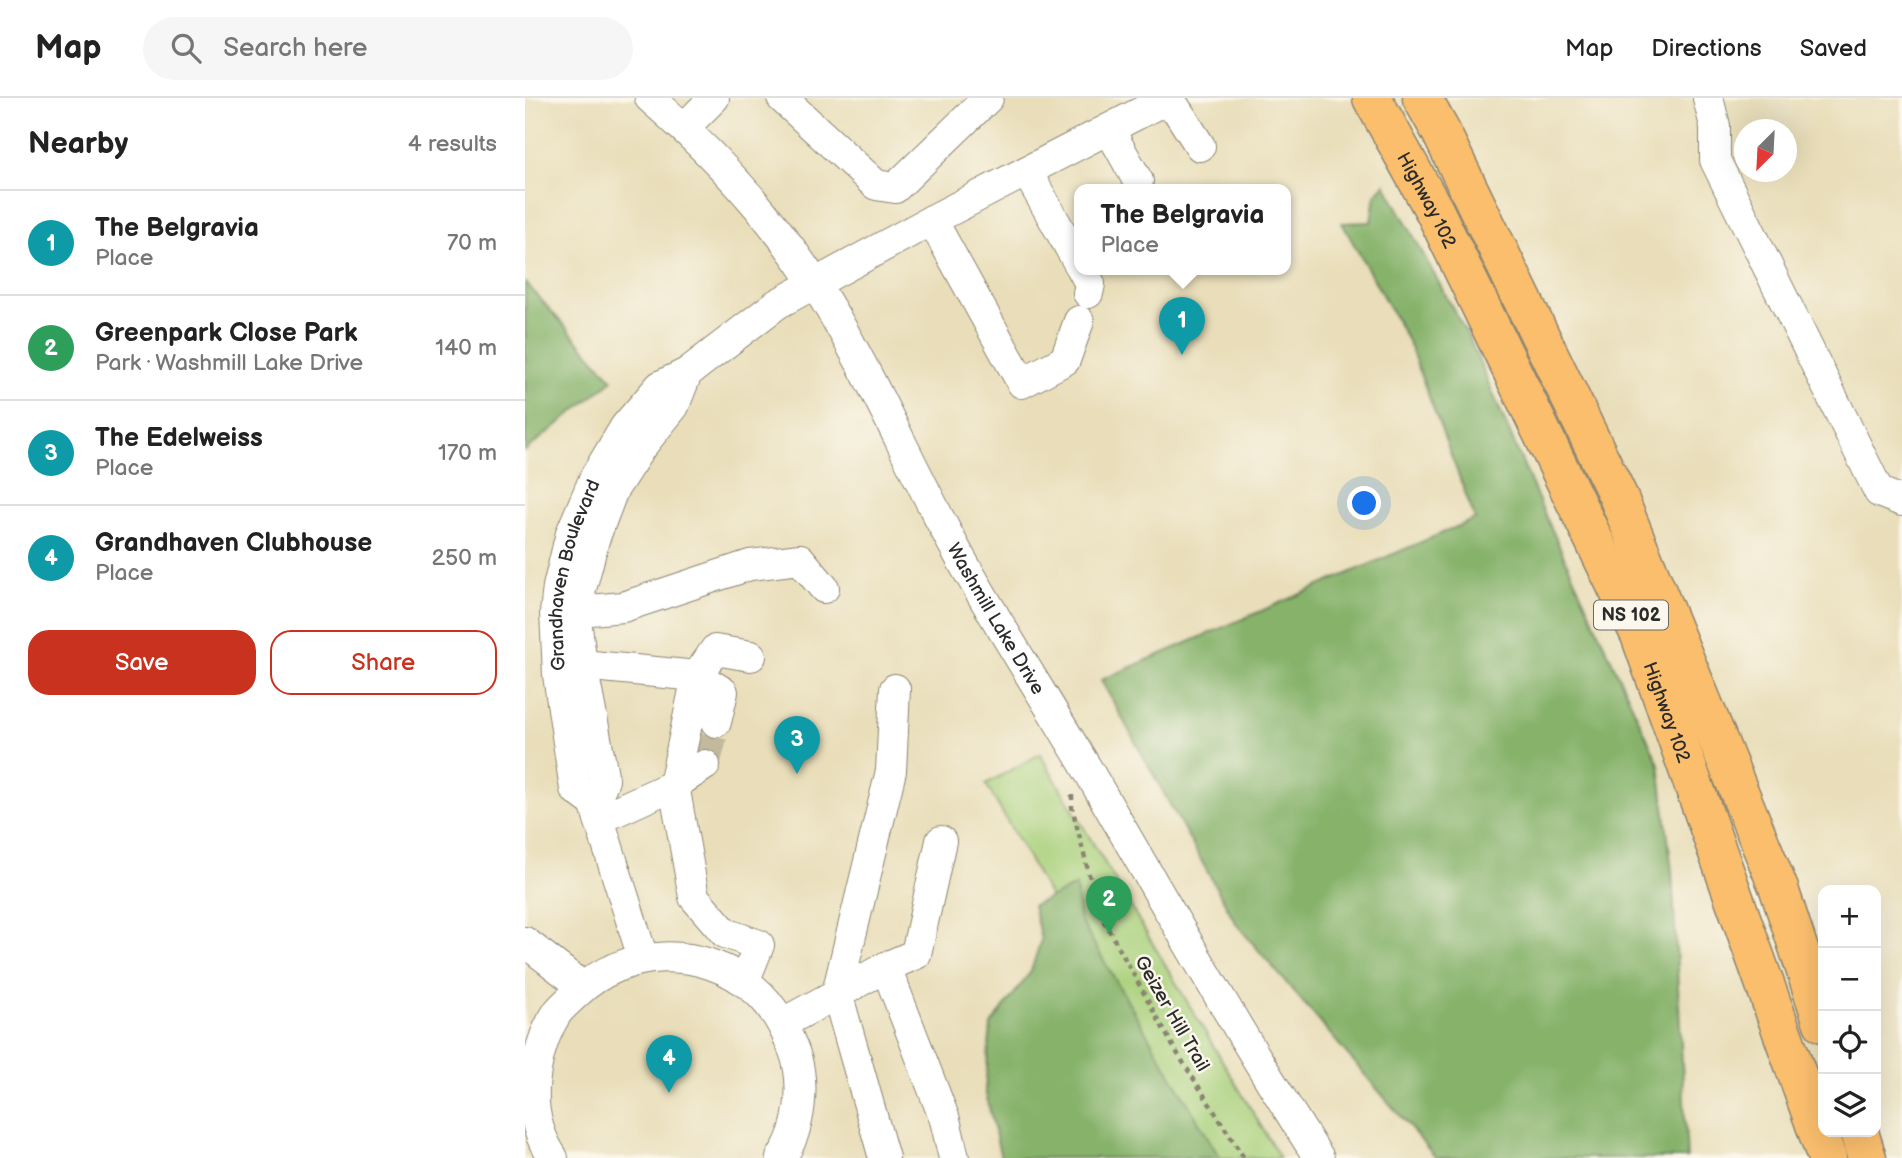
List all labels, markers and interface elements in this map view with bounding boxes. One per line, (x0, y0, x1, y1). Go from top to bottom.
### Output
search box (143, 17, 633, 80)
text: Map (35, 28, 101, 68)
icon: search (167, 29, 205, 67)
text: Search here (223, 33, 367, 64)
text: Map (1565, 34, 1613, 63)
text: Directions (1651, 34, 1762, 63)
text: Saved (1800, 34, 1867, 63)
north arrow (1734, 119, 1797, 182)
text: Nearby (28, 126, 128, 162)
text: 4 results (408, 130, 497, 158)
street label: Highway 102 (1391, 149, 1461, 253)
popup (1074, 184, 1291, 275)
text: The Belgravia (1101, 200, 1264, 231)
text: The Belgravia (95, 213, 259, 244)
text: 1 (46, 229, 56, 257)
text: 70 m (447, 229, 497, 257)
text: Place (1101, 231, 1159, 259)
text: Place (95, 244, 153, 272)
pin: 1 (1159, 297, 1205, 355)
text: Greenpark Close Park (95, 318, 358, 349)
text: 2 (44, 334, 58, 362)
text: 140 m (435, 334, 497, 362)
text: Park · Washmill Lake Drive (95, 349, 363, 377)
text: The Edelweiss (95, 423, 263, 454)
text: 3 (44, 439, 58, 467)
text: 170 m (438, 439, 497, 467)
text: Place (95, 454, 153, 482)
street label: Grandhaven Boulevard (545, 476, 606, 671)
your location (1347, 486, 1381, 520)
text: Grandhaven Clubhouse (95, 528, 372, 559)
street label: Washmill Lake Drive (941, 539, 1049, 699)
text: 4 (44, 544, 58, 572)
text: 250 m (431, 544, 497, 572)
text: Place (95, 559, 153, 587)
road number: NS 102 (1594, 601, 1668, 630)
button: Save (28, 630, 256, 695)
button: Share (270, 630, 497, 695)
street label: Highway 102 (1638, 659, 1695, 767)
pin: 3 (774, 716, 820, 774)
pin: 2 (1086, 876, 1132, 934)
map controls (1818, 885, 1881, 1137)
button: + (1818, 885, 1881, 948)
button: − (1818, 948, 1881, 1011)
street label: Geizer Hill Trail (1129, 952, 1214, 1076)
button: locate (1818, 1011, 1881, 1074)
pin: 4 (646, 1035, 692, 1093)
button: layers (1818, 1074, 1881, 1137)

